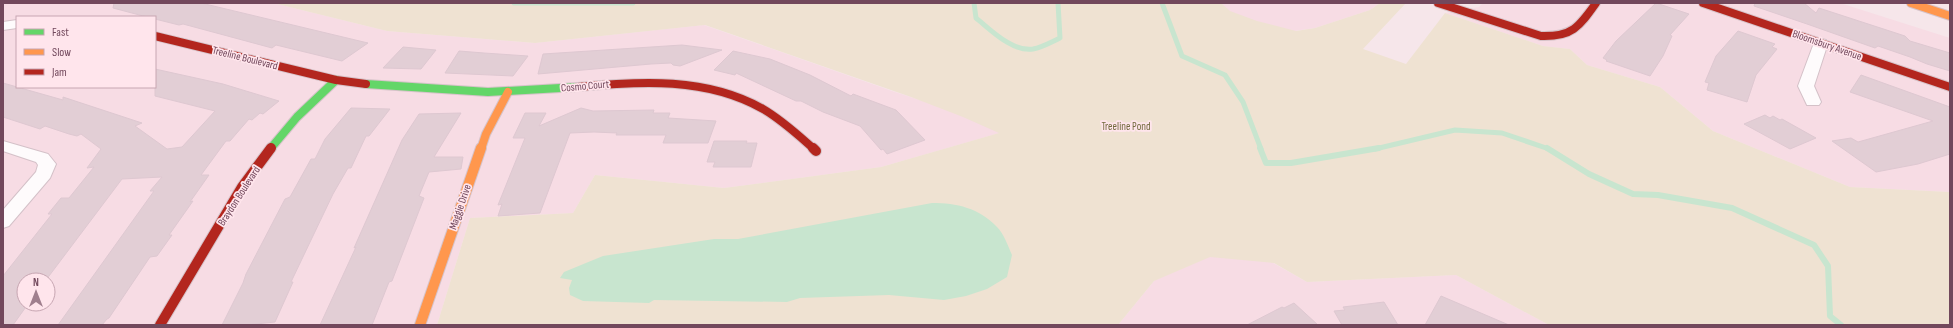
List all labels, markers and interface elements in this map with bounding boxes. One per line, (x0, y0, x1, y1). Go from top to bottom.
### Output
legend (16, 16, 156, 88)
text: Fast (52, 25, 69, 40)
street label: Bloomsbury Avenue (1791, 27, 1863, 63)
street label: Treeline Boulevard (211, 44, 279, 73)
text: Slow (52, 45, 71, 60)
text: Jam (51, 65, 67, 80)
street label: Cosmo Court (560, 77, 610, 95)
park label: Treeline Pond (1101, 120, 1151, 133)
street label: Braydon Boulevard (215, 164, 263, 228)
street label: Maggie Drive (446, 183, 474, 231)
north arrow (16, 272, 56, 312)
text: N (33, 276, 39, 289)

